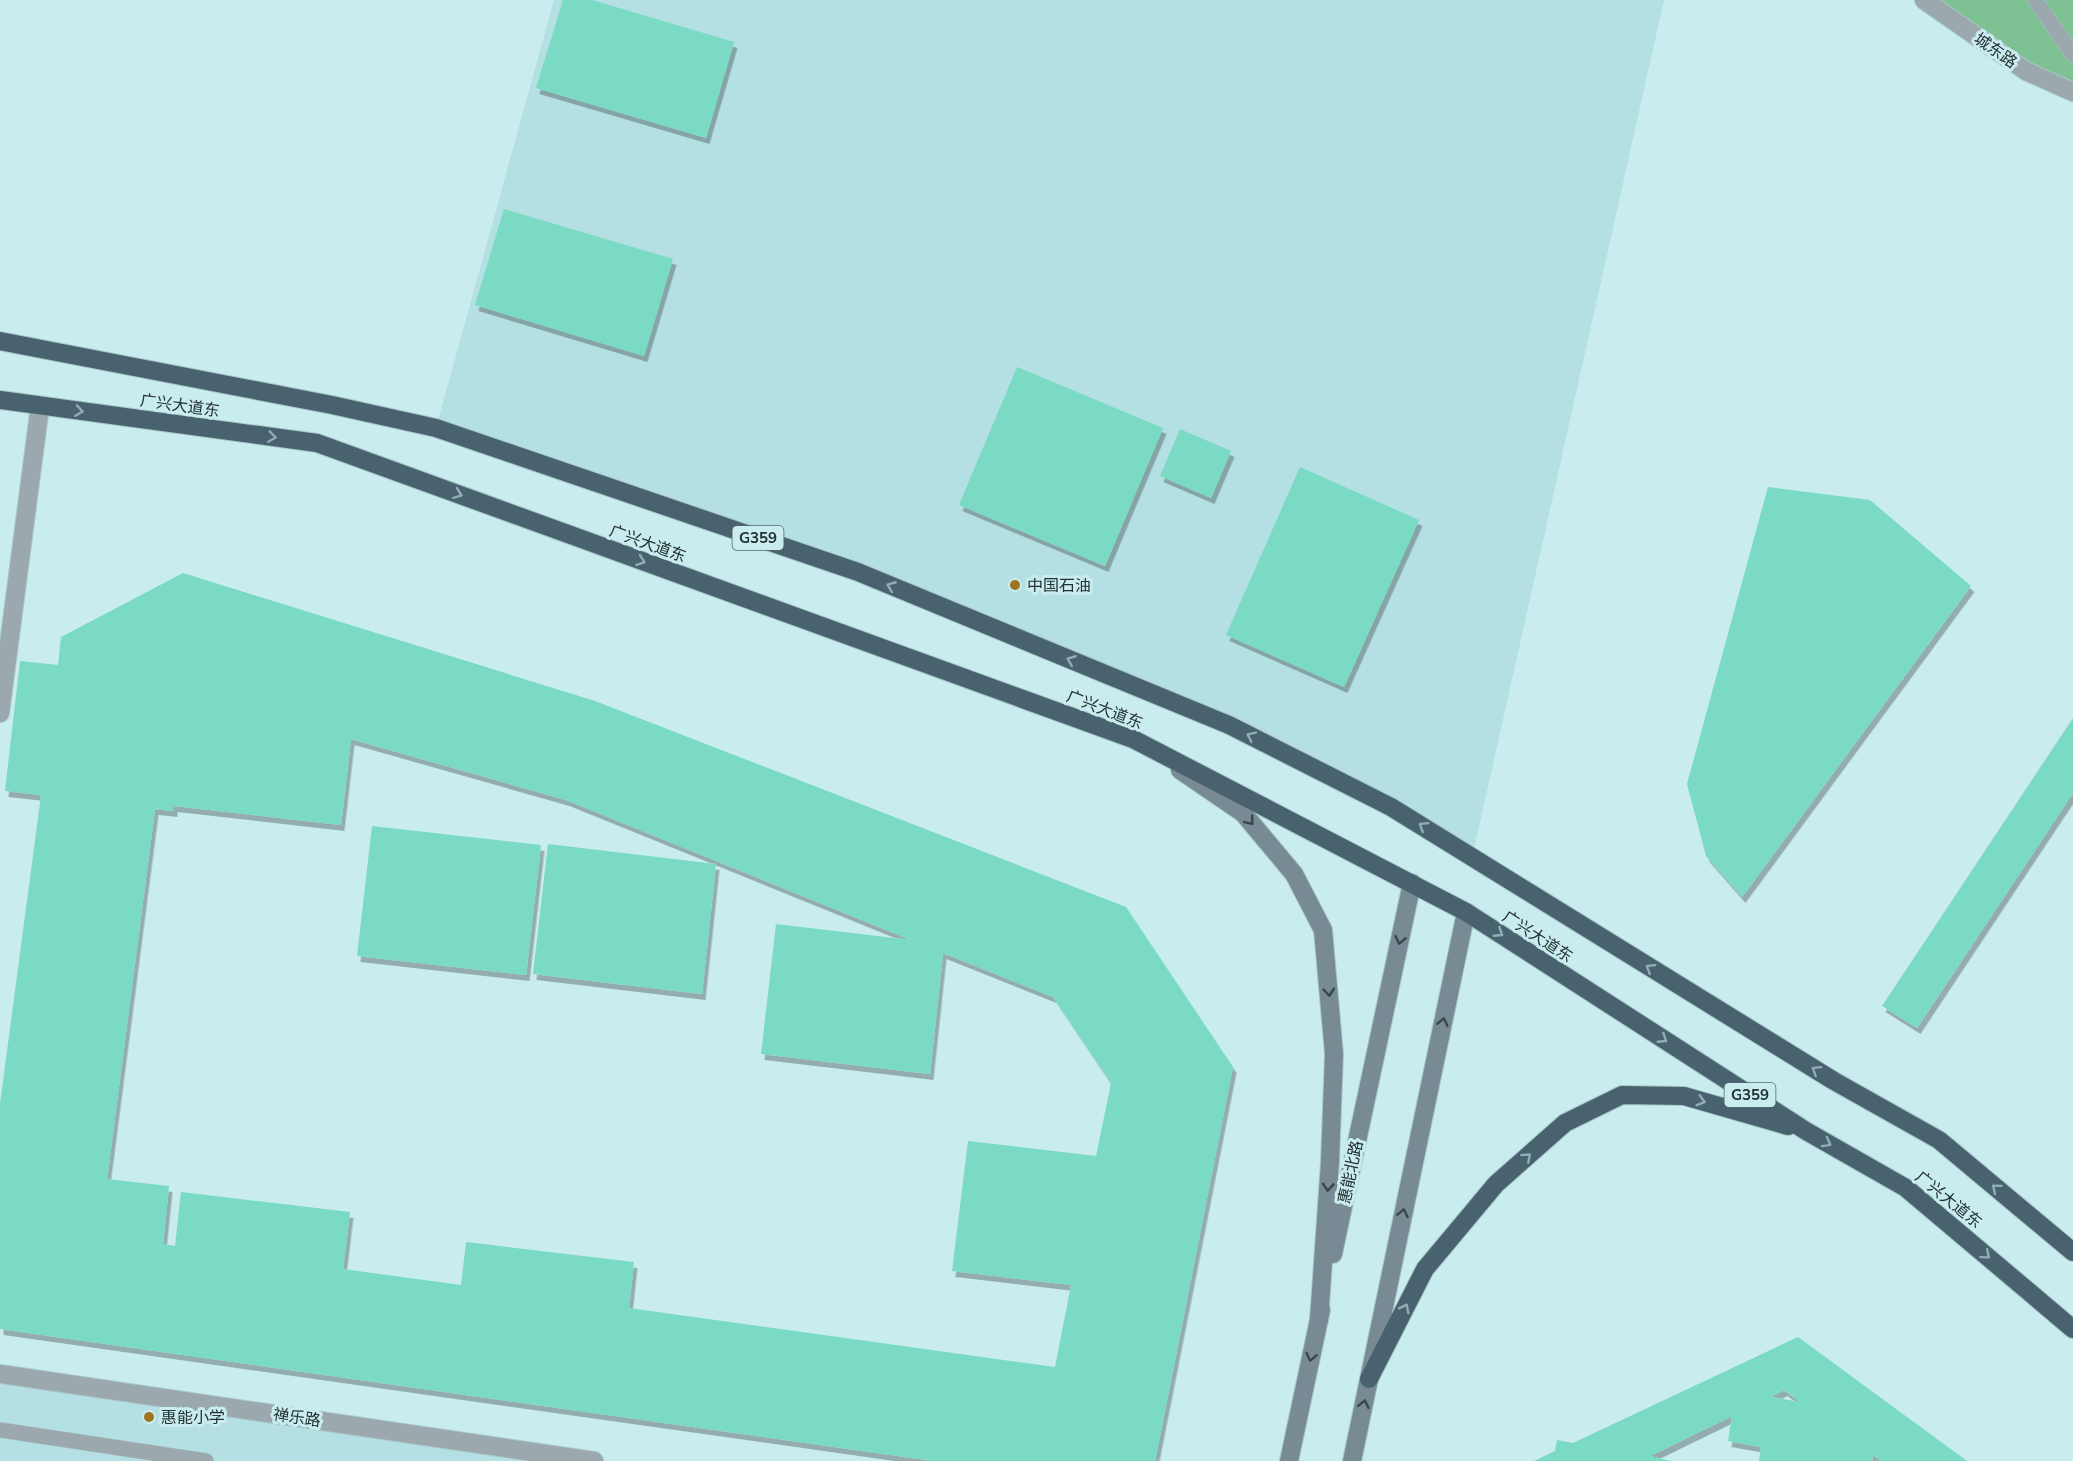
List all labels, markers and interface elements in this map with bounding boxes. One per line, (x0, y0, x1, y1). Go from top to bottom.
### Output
street label: 城东路 (1971, 28, 2021, 72)
street label: 广兴大道东 (139, 390, 221, 420)
one-way arrow (74, 404, 83, 417)
one-way arrow (267, 431, 277, 443)
one-way arrow (452, 487, 462, 500)
street label: 广兴大道东 (607, 520, 689, 566)
road number: G359 (732, 526, 783, 550)
one-way arrow (635, 553, 646, 566)
place label: 中国石油 (1027, 575, 1091, 595)
marker: 中国石油 (1008, 578, 1022, 592)
one-way arrow (886, 581, 897, 593)
one-way arrow (1066, 655, 1077, 667)
street label: 广兴大道东 (1064, 685, 1146, 733)
one-way arrow (1246, 732, 1257, 744)
one-way arrow (1242, 814, 1253, 825)
one-way arrow (1419, 823, 1430, 834)
street label: 广兴大道东 (1499, 906, 1577, 966)
one-way arrow (1492, 926, 1503, 937)
one-way arrow (1394, 935, 1407, 945)
one-way arrow (1646, 963, 1656, 975)
one-way arrow (1322, 988, 1335, 997)
one-way arrow (1436, 1017, 1449, 1027)
one-way arrow (1656, 1032, 1667, 1043)
one-way arrow (1812, 1065, 1822, 1077)
road number: G359 (1724, 1083, 1776, 1107)
one-way arrow (1696, 1094, 1706, 1106)
one-way arrow (1821, 1136, 1832, 1147)
street label: 惠能北路 (1334, 1139, 1366, 1205)
one-way arrow (1520, 1153, 1531, 1164)
street label: 广兴大道东 (1912, 1166, 1986, 1232)
one-way arrow (1322, 1182, 1335, 1191)
one-way arrow (1992, 1184, 2003, 1195)
one-way arrow (1396, 1208, 1409, 1218)
one-way arrow (1979, 1248, 1990, 1259)
one-way arrow (1398, 1304, 1409, 1314)
one-way arrow (1305, 1351, 1318, 1361)
one-way arrow (1356, 1399, 1369, 1409)
street label: 禅乐路 (272, 1404, 322, 1430)
place label: 惠能小学 (161, 1407, 225, 1427)
marker: 惠能小学 (142, 1410, 156, 1424)

